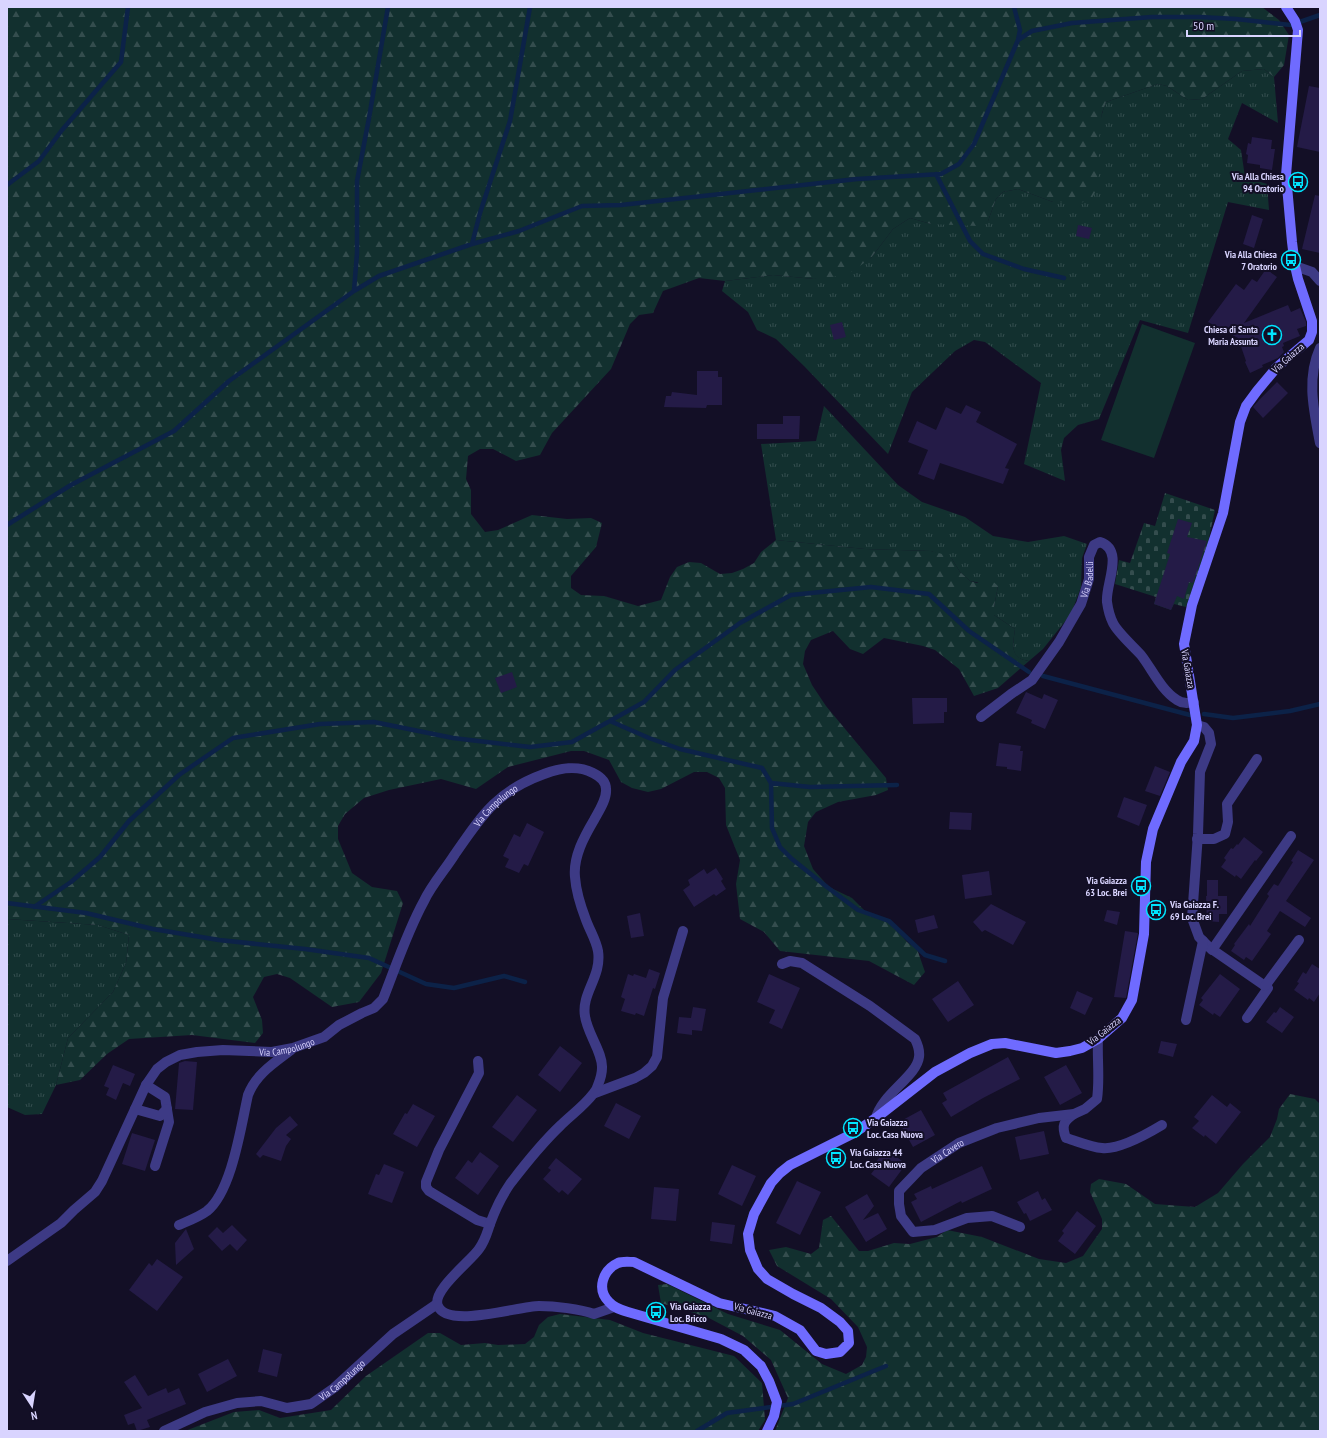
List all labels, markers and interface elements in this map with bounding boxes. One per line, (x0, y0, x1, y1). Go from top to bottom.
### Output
scale bar (1187, 12, 1300, 38)
text: 50 m (1193, 18, 1214, 33)
place label: Via Alla Chiesa 94 Oratorio (1231, 170, 1285, 195)
bus stop icon: Via Alla Chiesa 94 Oratorio (1287, 171, 1309, 193)
place label: Via Alla Chiesa 7 Oratorio (1224, 248, 1278, 273)
bus stop icon: Via Alla Chiesa 7 Oratorio (1280, 249, 1302, 271)
place label: Chiesa di Santa Maria Assunta (1204, 323, 1258, 348)
church icon: Chiesa di Santa Maria Assunta (1261, 324, 1283, 346)
street label: Via Gaiazza (1268, 340, 1307, 377)
street label: Via Badelli (1077, 561, 1096, 600)
street label: Via Gaiazza (1178, 648, 1198, 689)
street label: Via Campolungo (470, 781, 520, 830)
place label: Via Gaiazza 63 Loc. Brei (1085, 874, 1127, 899)
bus stop icon: Via Gaiazza 63 Loc. Brei (1130, 875, 1152, 897)
place label: Via Gaiazza F. 69 Loc. Brei (1169, 898, 1219, 923)
bus stop icon: Via Gaiazza F. 69 Loc. Brei (1145, 899, 1167, 921)
street label: Via Gaiazza (1084, 1014, 1123, 1049)
street label: Via Campolungo (258, 1034, 316, 1059)
place label: Via Gaiazza Loc. Casa Nuova (866, 1116, 923, 1141)
bus stop icon: Via Gaiazza Loc. Casa Nuova (842, 1117, 864, 1139)
street label: Via Cavero (928, 1135, 965, 1167)
place label: Via Gaiazza 44 Loc. Casa Nuova (849, 1146, 906, 1171)
bus stop icon: Via Gaiazza 44 Loc. Casa Nuova (825, 1147, 847, 1169)
street label: Via Gaiazza (731, 1299, 774, 1322)
place label: Via Gaiazza Loc. Bricco (669, 1300, 711, 1325)
bus stop icon: Via Gaiazza Loc. Bricco (645, 1301, 667, 1323)
street label: Via Campolungo (316, 1357, 367, 1404)
north arrow (12, 1386, 52, 1426)
text: N (30, 1408, 38, 1423)

